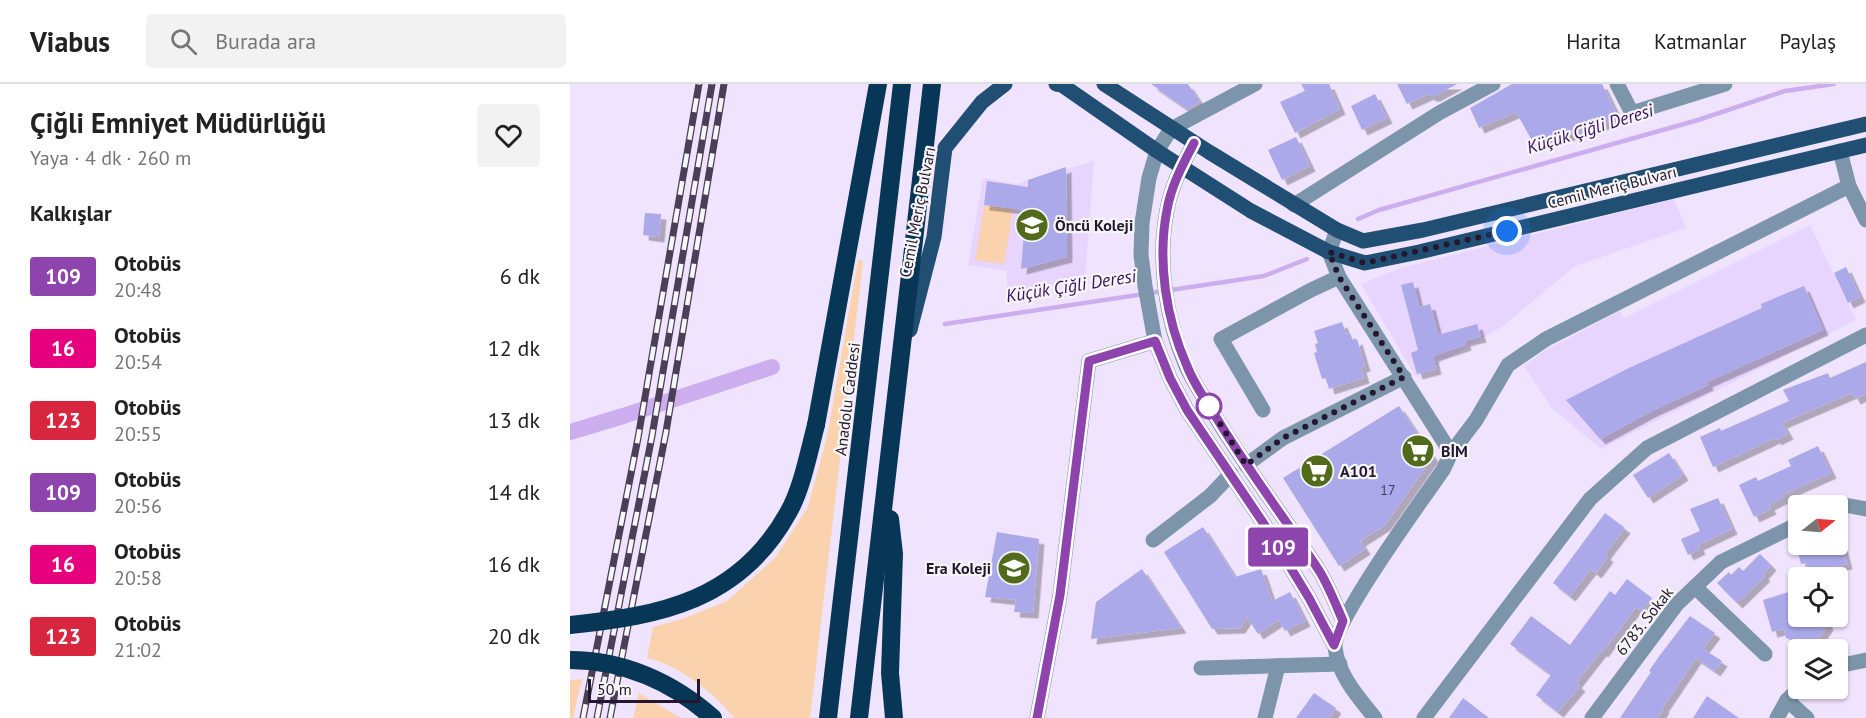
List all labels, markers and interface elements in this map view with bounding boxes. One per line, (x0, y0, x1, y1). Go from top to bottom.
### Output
search box (146, 14, 566, 68)
text: Viabus (30, 23, 110, 60)
icon: search (167, 25, 200, 58)
text: Burada ara (215, 27, 316, 55)
text: Harita (1566, 28, 1621, 55)
text: Katmanlar (1654, 28, 1746, 55)
text: Paylaş (1779, 28, 1836, 55)
water label: Küçük Çiğli Deresi (1524, 98, 1657, 159)
text: Çiğli Emniyet Müdürlüğü (30, 104, 326, 141)
button: heart (477, 104, 540, 167)
text: Yaya · 4 dk · 260 m (30, 145, 191, 171)
street label: Cemil Meriç Bulvarı (895, 145, 939, 279)
street label: Cemil Meriç Bulvarı (1545, 161, 1679, 213)
text: Kalkışlar (30, 199, 112, 227)
school or university icon: Öncü Koleji (1014, 207, 1050, 243)
place label: Öncü Koleji (1055, 215, 1133, 235)
your location (1492, 216, 1522, 246)
text: Otobüs (114, 249, 181, 277)
text: 6 dk (500, 262, 540, 290)
text: 109 (45, 263, 81, 290)
water label: Küçük Çiğli Deresi (1004, 264, 1139, 307)
text: 20:48 (114, 277, 162, 303)
text: Otobüs (114, 321, 181, 349)
text: 12 dk (488, 334, 540, 362)
text: 16 (51, 335, 75, 362)
street label: Anadolu Caddesi (830, 341, 864, 457)
text: 20:54 (114, 349, 162, 375)
text: Otobüs (114, 393, 181, 421)
unlabelled marker (1196, 393, 1222, 419)
text: 13 dk (488, 406, 540, 434)
text: 123 (45, 407, 81, 434)
text: 20:55 (114, 421, 162, 447)
supermarket icon: BİM (1400, 433, 1436, 469)
place label: BİM (1441, 441, 1468, 461)
supermarket icon: A101 (1299, 453, 1335, 489)
place label: A101 (1340, 461, 1377, 481)
text: Otobüs (114, 465, 181, 493)
text: 14 dk (488, 478, 540, 506)
text: 109 (45, 479, 81, 506)
house number: 17 (1380, 481, 1396, 499)
text: 20:56 (114, 493, 162, 519)
north arrow (1788, 495, 1848, 555)
map controls (1788, 495, 1848, 699)
line badge: 109 (1244, 528, 1312, 566)
text: 109 (1260, 534, 1296, 561)
text: Otobüs (114, 537, 181, 565)
text: 16 dk (488, 550, 540, 578)
school or university icon: Era Koleji (996, 550, 1032, 586)
text: 16 (51, 551, 75, 578)
place label: Era Koleji (926, 558, 991, 578)
text: 20:58 (114, 565, 162, 591)
button: locate (1788, 567, 1848, 627)
street label: 6783. Sokak (1611, 582, 1677, 659)
text: Otobüs (114, 609, 181, 637)
text: 20 dk (488, 622, 540, 650)
text: 123 (45, 623, 81, 650)
text: 21:02 (114, 637, 162, 663)
button: layers (1788, 639, 1848, 699)
scale bar (588, 676, 700, 704)
text: 50 m (597, 679, 632, 699)

